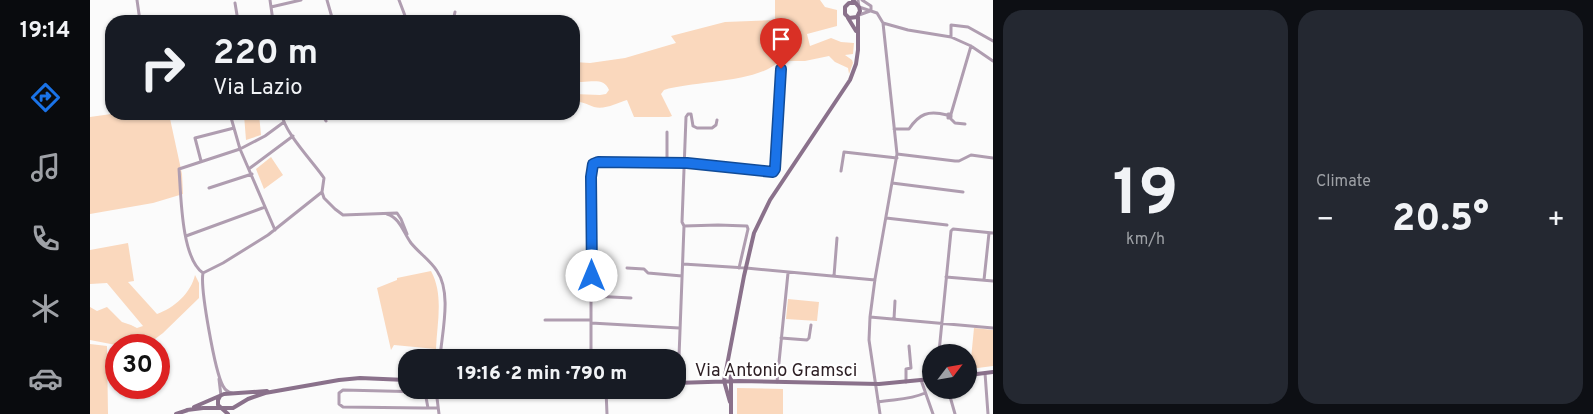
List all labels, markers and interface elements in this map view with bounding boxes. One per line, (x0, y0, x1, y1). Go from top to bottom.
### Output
text: 19:14 (20, 18, 70, 45)
pin (760, 18, 802, 69)
icon: arrive (767, 25, 795, 53)
text: 220 m (213, 32, 318, 76)
icon: right (130, 35, 195, 100)
text: Via Lazio (213, 75, 303, 102)
icon: directions (28, 80, 63, 115)
icon: music (28, 150, 63, 185)
text: 19 (1113, 156, 1178, 238)
text: Climate (1316, 172, 1371, 192)
text: 20.5° (1392, 196, 1489, 245)
text: − (1316, 203, 1334, 239)
text: + (1547, 203, 1565, 239)
icon: phone (28, 221, 63, 256)
text: km/h (1126, 230, 1165, 250)
position arrow (565, 249, 617, 301)
icon: climate (28, 291, 63, 326)
speed limit sign: 30 (105, 334, 170, 399)
north arrow (922, 344, 978, 399)
map controls (922, 344, 977, 399)
street label: Via Antonio Gramsci (695, 360, 857, 383)
icon: car (28, 361, 63, 396)
text: 19:16 · 2 min · 790 m (457, 362, 627, 386)

